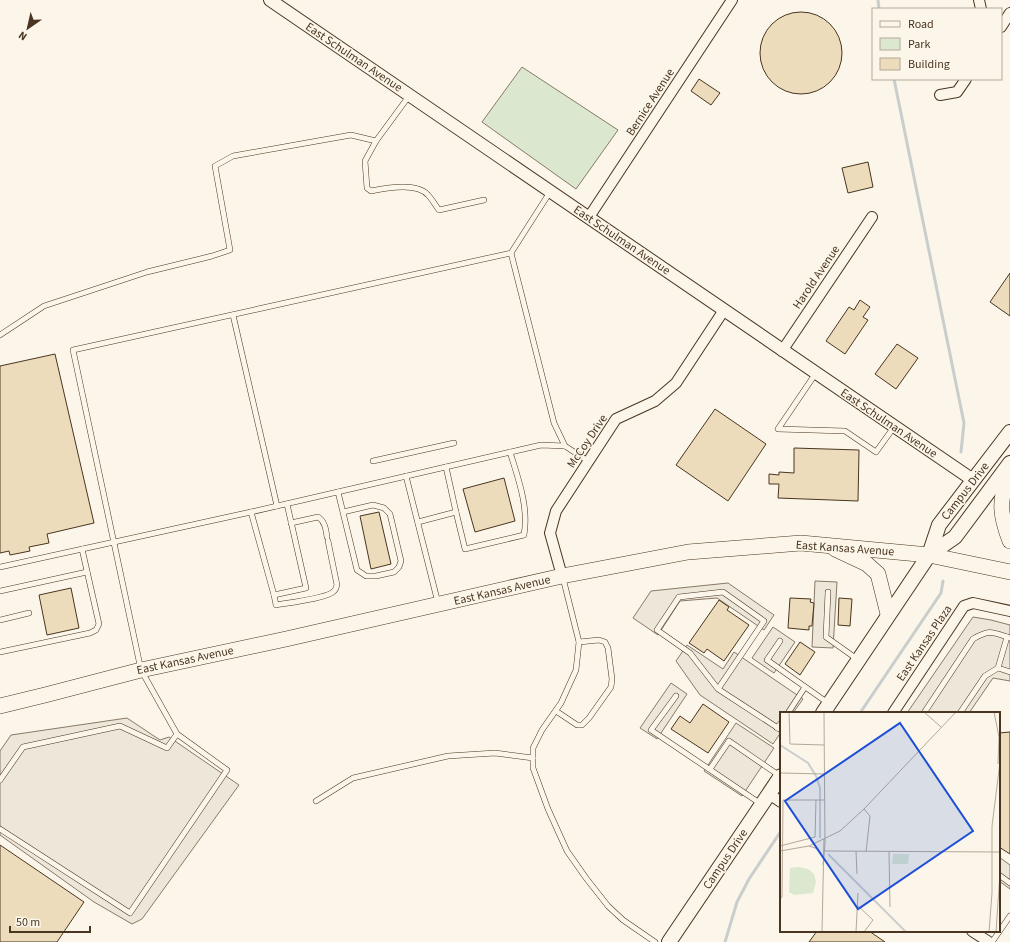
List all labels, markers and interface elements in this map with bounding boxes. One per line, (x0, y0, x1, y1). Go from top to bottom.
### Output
north arrow (8, 8, 48, 48)
legend (872, 8, 1002, 80)
text: Road (908, 16, 934, 33)
street label: East Schulman Avenue (302, 19, 406, 96)
text: N (15, 28, 30, 44)
text: Park (908, 36, 930, 53)
text: Building (908, 56, 950, 73)
street label: Bernice Avenue (622, 65, 679, 139)
street label: East Schulman Avenue (570, 202, 674, 279)
street label: Harold Avenue (789, 242, 844, 313)
street label: East Schulman Avenue (837, 385, 941, 462)
street label: McCoy Drive (563, 411, 612, 472)
street label: Campus Drive (937, 459, 994, 524)
street label: East Kansas Avenue (795, 537, 895, 560)
street label: East Kansas Avenue (452, 571, 552, 610)
street label: East Kansas Plaza (893, 602, 956, 685)
street label: East Kansas Avenue (135, 642, 235, 679)
inset map (780, 712, 1000, 932)
street label: Campus Drive (699, 826, 752, 893)
scale bar (10, 908, 90, 934)
text: 50 m (16, 914, 40, 931)

